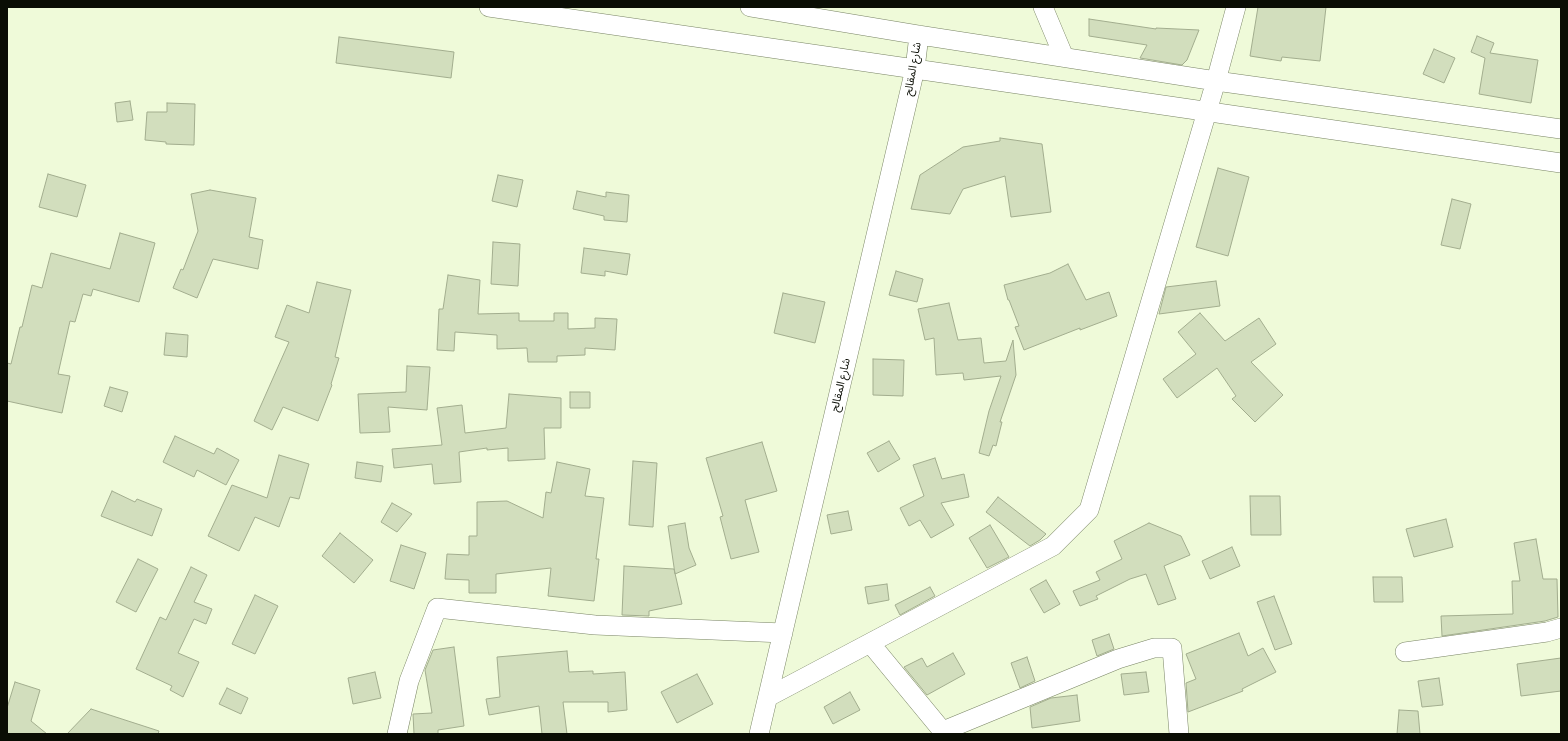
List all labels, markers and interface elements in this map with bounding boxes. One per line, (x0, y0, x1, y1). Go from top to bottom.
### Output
street label: شارع المقالح (902, 41, 924, 97)
street label: شارع المقالح (828, 357, 854, 413)

